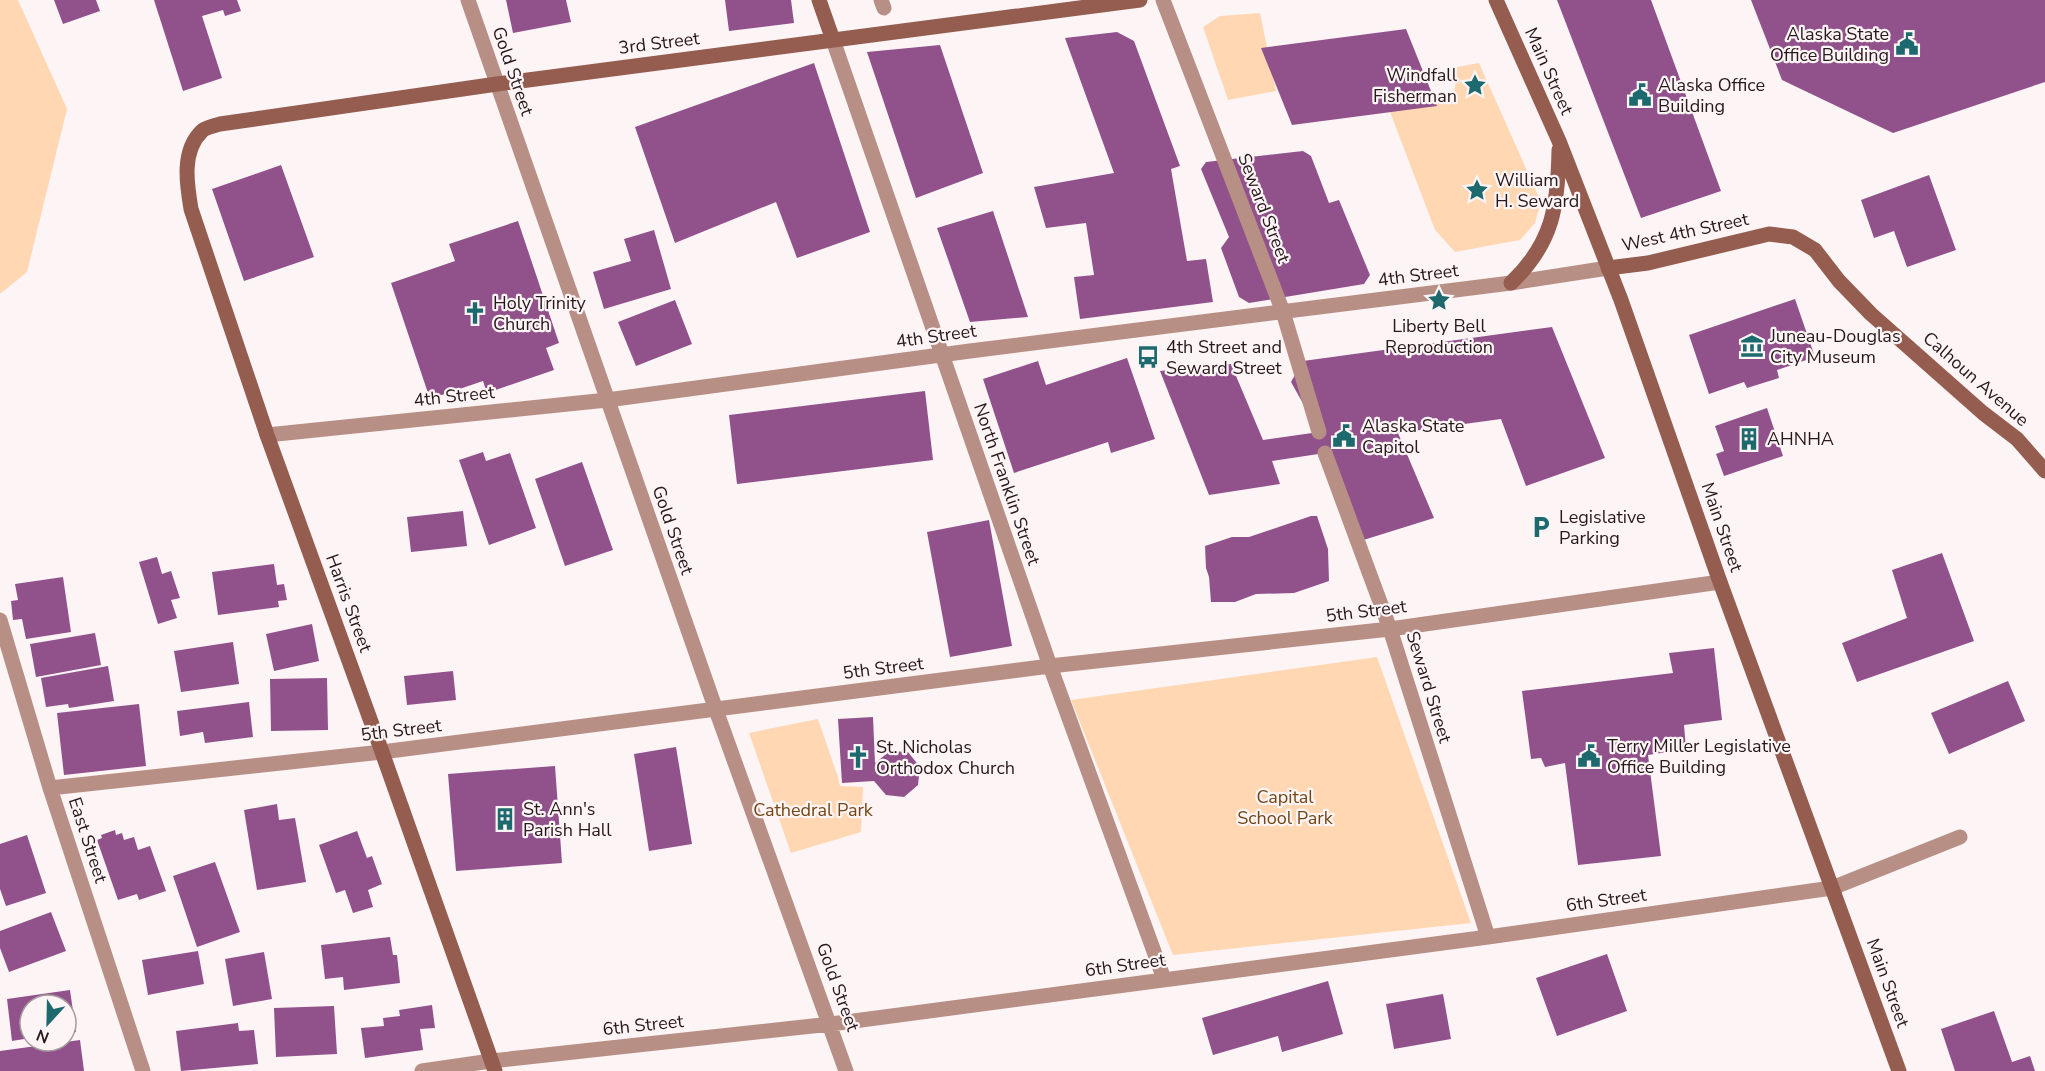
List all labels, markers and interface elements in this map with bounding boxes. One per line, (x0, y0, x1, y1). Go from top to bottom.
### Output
place label: Alaska State Office Building (1770, 22, 1889, 67)
street label: Gold Street (487, 23, 540, 119)
street label: Main Street (1519, 24, 1579, 119)
street label: 3rd Street (617, 26, 702, 60)
public building icon: Alaska State Office Building (1894, 31, 1920, 57)
place label: Windfall Fisherman (1373, 63, 1458, 108)
place icon: Windfall Fisherman (1462, 72, 1488, 98)
place label: Alaska Office Building (1658, 73, 1765, 118)
public building icon: Alaska Office Building (1627, 82, 1653, 108)
street label: Seward Street (1232, 150, 1296, 267)
place label: William H. Seward (1495, 168, 1579, 213)
place icon: William H. Seward (1464, 177, 1490, 203)
street label: West 4th Street (1619, 207, 1751, 257)
street label: 4th Street (1376, 258, 1460, 292)
place icon: Liberty Bell Reproduction (1426, 287, 1452, 313)
place label: Holy Trinity Church (493, 291, 587, 336)
church icon: Holy Trinity Church (462, 300, 488, 326)
place label: Liberty Bell Reproduction (1385, 314, 1493, 359)
street label: 4th Street (894, 318, 978, 354)
place label: Juneau-Douglas City Museum (1769, 324, 1901, 369)
street label: Calhoun Avenue (1918, 326, 2034, 432)
museum icon: Juneau-Douglas City Museum (1739, 333, 1765, 359)
place label: 4th Street and Seward Street (1166, 335, 1282, 380)
bus stop icon: 4th Street and Seward Street (1135, 344, 1161, 370)
street label: 4th Street (412, 380, 496, 412)
street label: North Franklin Street (968, 400, 1046, 569)
place label: Alaska State Capitol (1362, 414, 1464, 459)
public building icon: Alaska State Capitol (1331, 423, 1357, 449)
building icon: AHNHA (1736, 426, 1762, 452)
place label: AHNHA (1767, 427, 1834, 451)
street label: Main Street (1696, 479, 1749, 576)
street label: Gold Street (647, 482, 700, 578)
place label: Legislative Parking (1559, 505, 1646, 550)
parking icon: Legislative Parking (1528, 514, 1554, 540)
street label: Harris Street (320, 551, 378, 656)
street label: 5th Street (1324, 594, 1408, 628)
street label: Seward Street (1401, 628, 1458, 746)
street label: 5th Street (841, 651, 925, 685)
street label: 5th Street (359, 713, 443, 747)
place label: Terry Miller Legislative Office Building (1607, 734, 1791, 779)
place label: St. Nicholas Orthodox Church (876, 735, 1015, 780)
public building icon: Terry Miller Legislative Office Building (1576, 743, 1602, 769)
church icon: St. Nicholas Orthodox Church (845, 744, 871, 770)
park label: Capital School Park (1237, 785, 1334, 830)
street label: East Street (63, 794, 113, 886)
place label: St. Ann's Parish Hall (523, 797, 612, 842)
park label: Cathedral Park (753, 798, 874, 822)
building icon: St. Ann's Parish Hall (492, 806, 518, 832)
street label: 6th Street (1564, 882, 1648, 918)
street label: Main Street (1861, 935, 1915, 1031)
street label: Gold Street (811, 939, 865, 1035)
street label: 6th Street (1083, 947, 1167, 983)
north arrow (18, 993, 78, 1053)
street label: 6th Street (601, 1009, 685, 1041)
text: N (33, 1024, 52, 1048)

